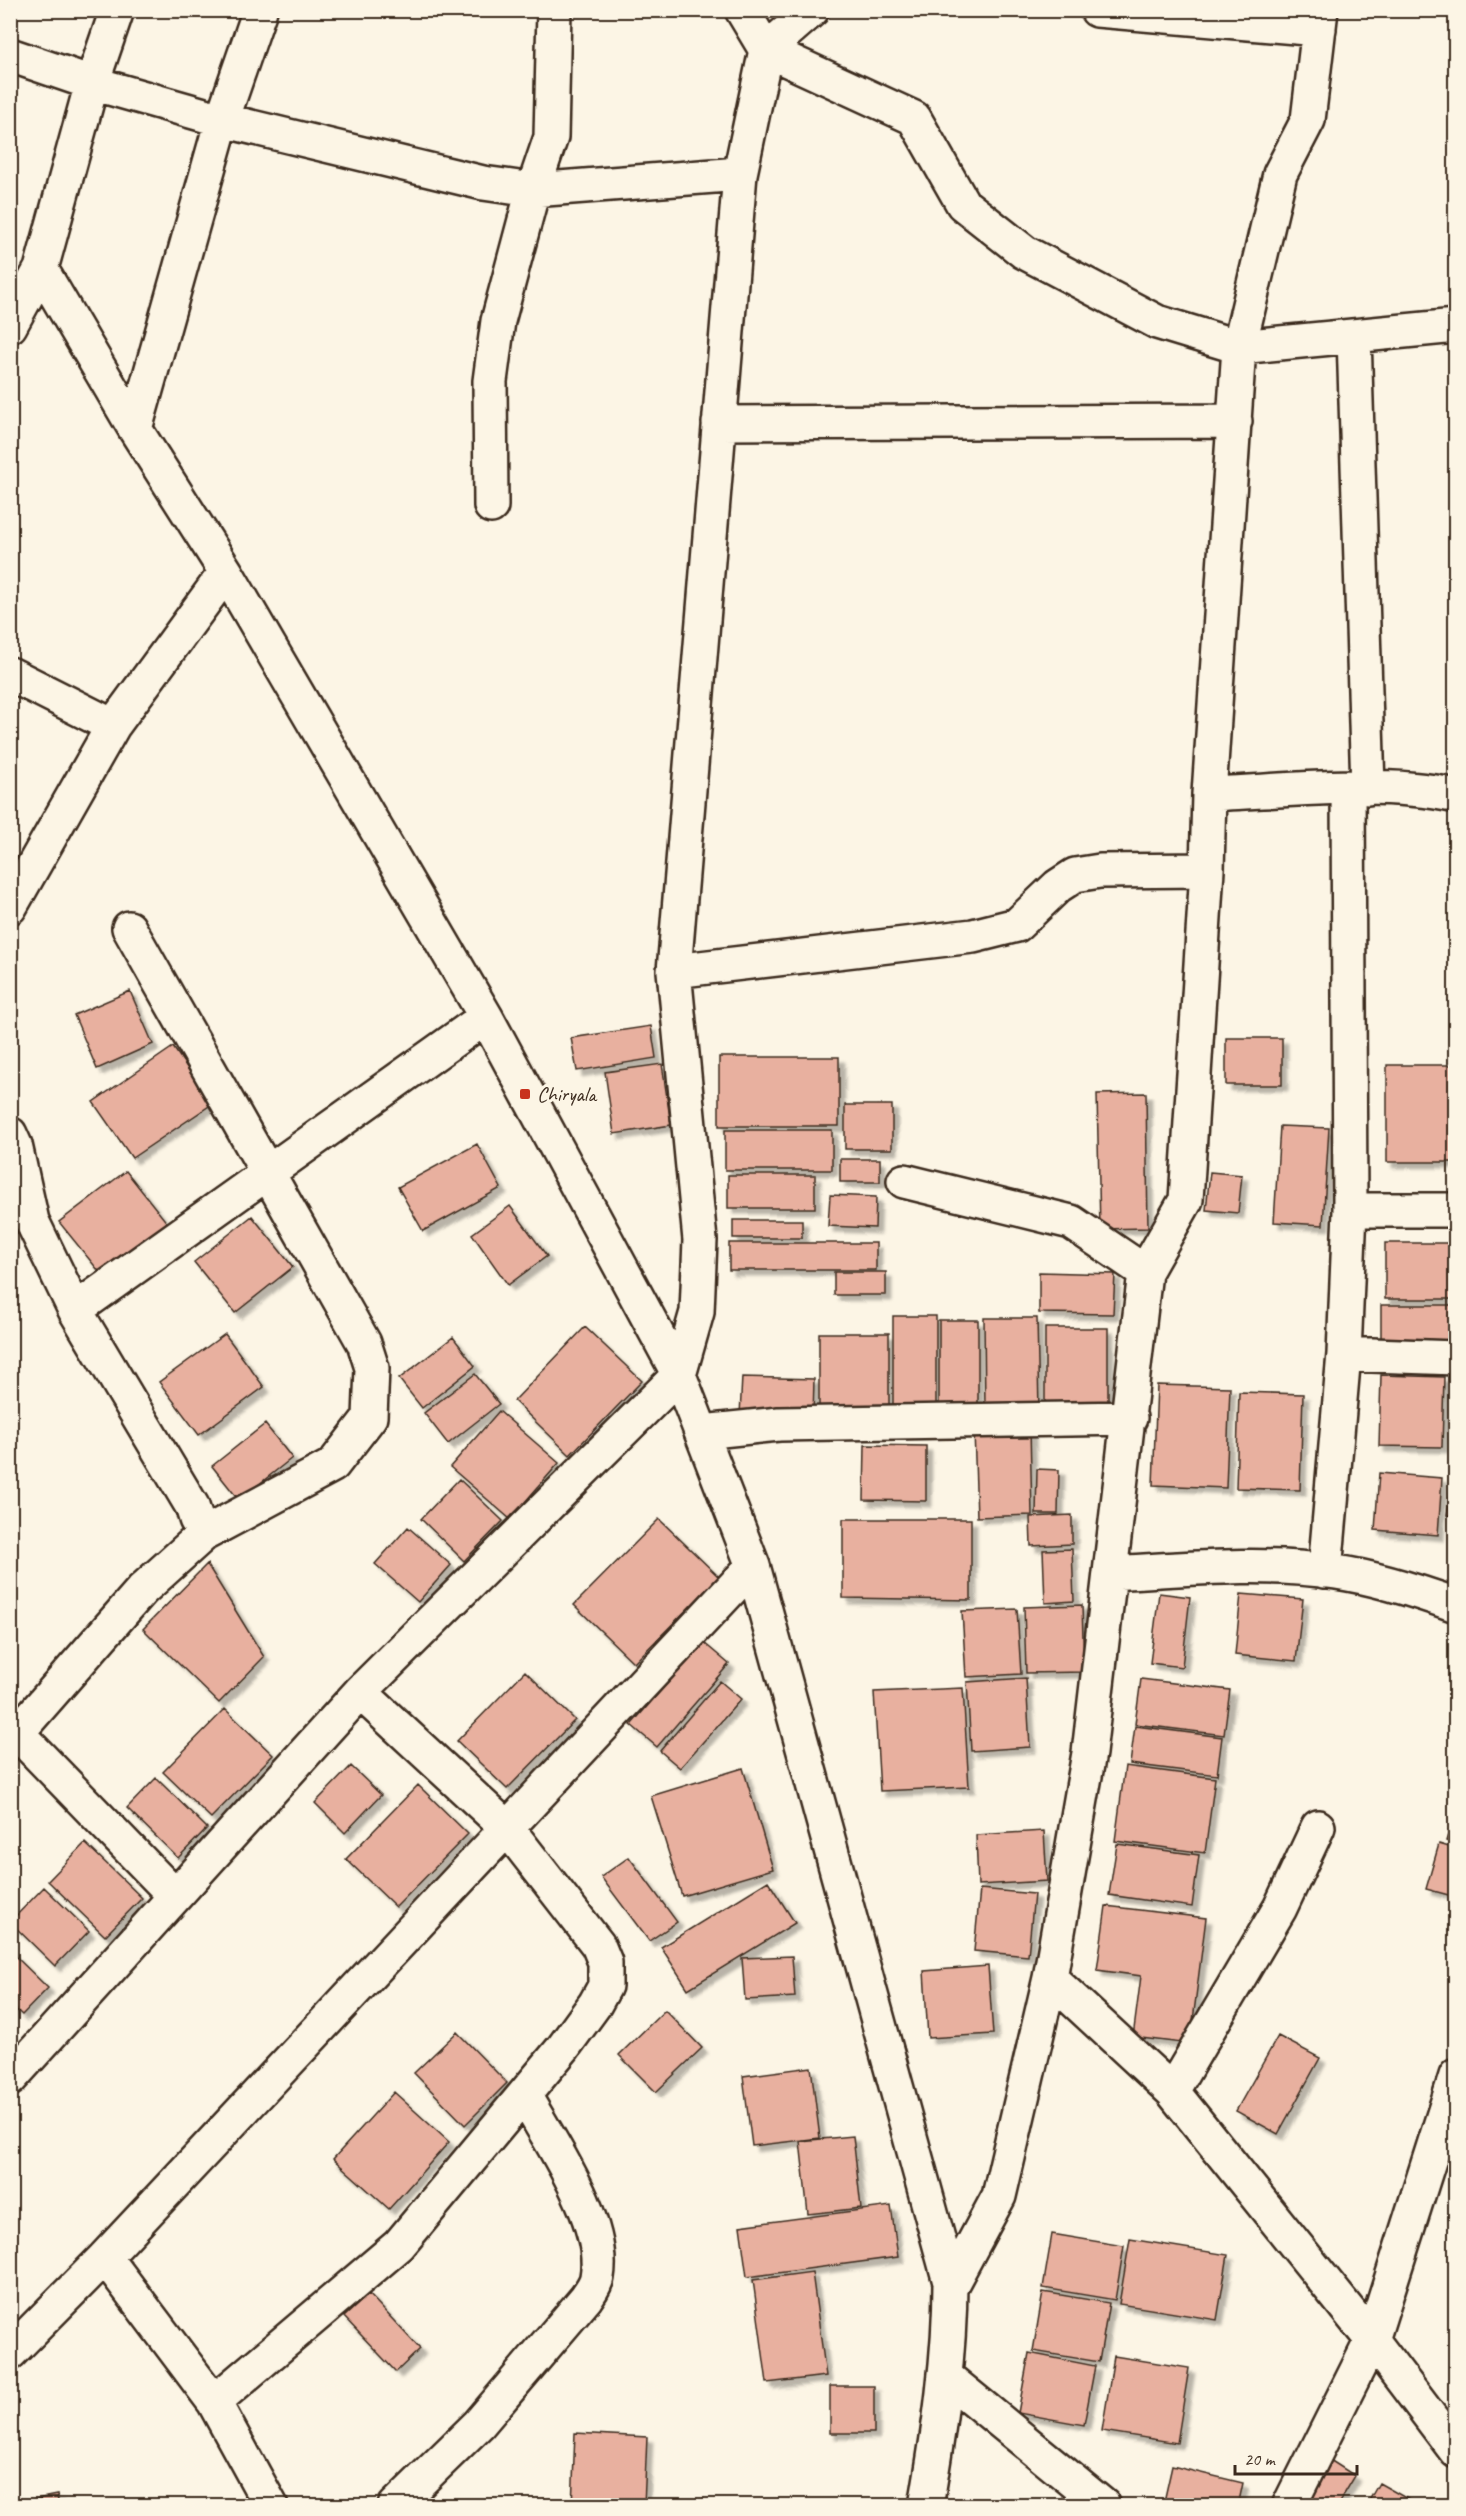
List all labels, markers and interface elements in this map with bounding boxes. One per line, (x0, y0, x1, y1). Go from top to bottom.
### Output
place label: Chiryala (537, 1081, 598, 1107)
marker: Chiryala (518, 1087, 532, 1101)
scale bar (1235, 2438, 1356, 2476)
text: 20 m (1244, 2448, 1277, 2470)

